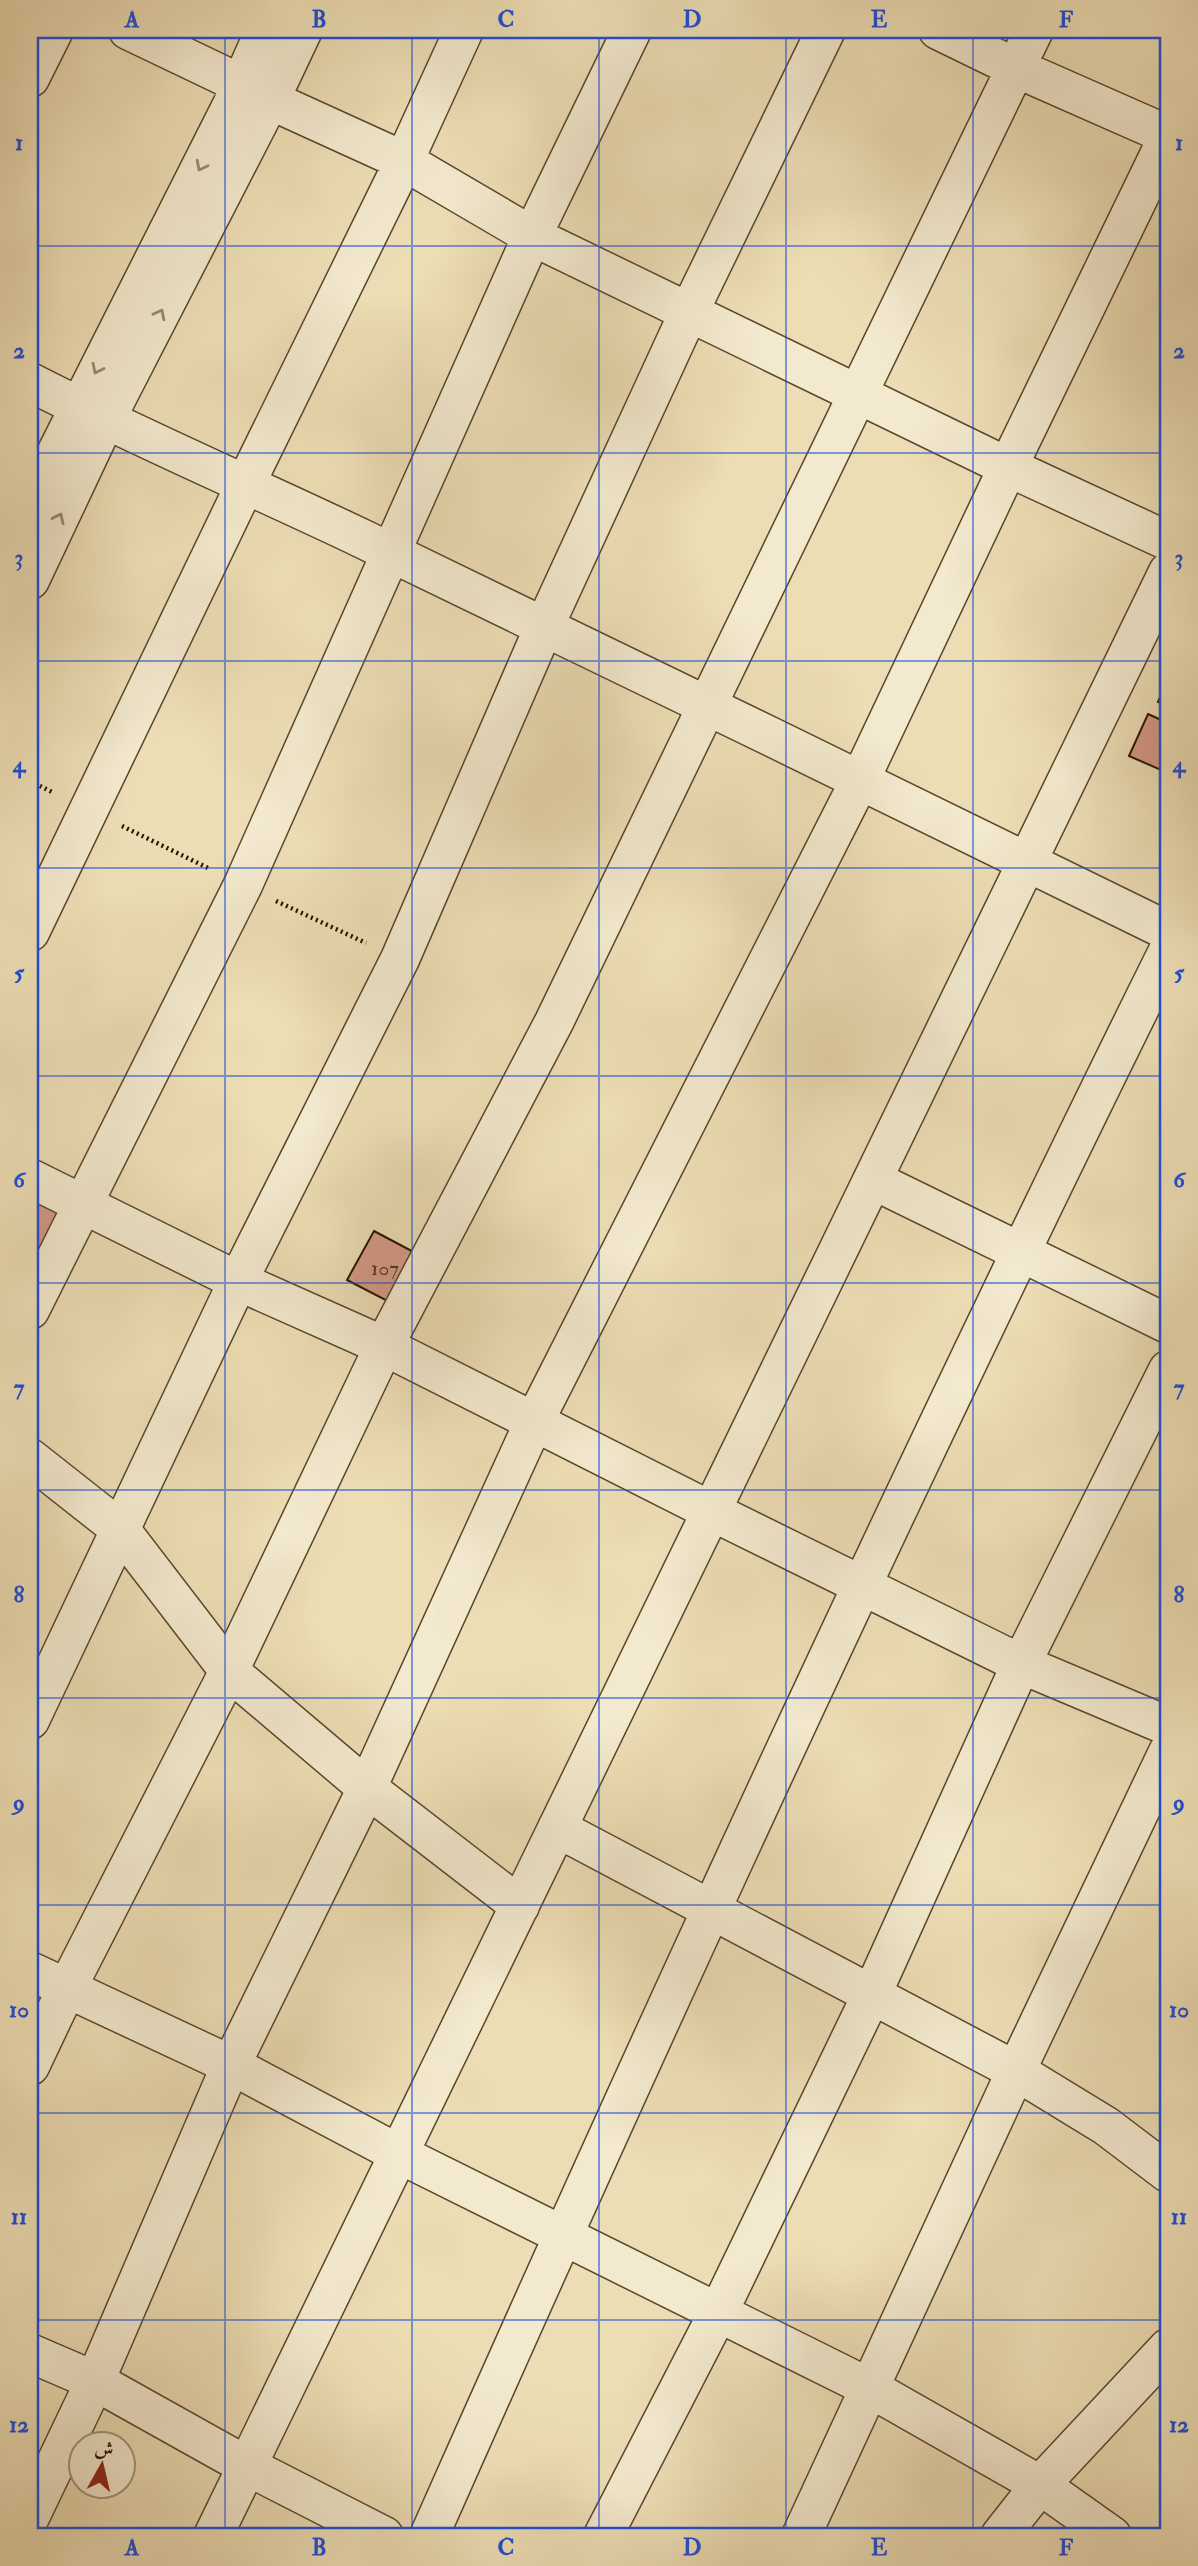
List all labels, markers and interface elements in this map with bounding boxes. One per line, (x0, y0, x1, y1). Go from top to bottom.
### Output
text: A (124, 5, 140, 34)
text: B (311, 5, 327, 34)
text: C (498, 5, 514, 34)
text: D (683, 5, 701, 34)
text: E (871, 5, 888, 34)
text: F (1059, 5, 1074, 34)
text: 1 (15, 128, 23, 157)
text: 1 (1175, 128, 1183, 157)
one-way arrow (195, 159, 209, 171)
one-way arrow (151, 309, 165, 321)
text: 2 (13, 336, 25, 365)
text: 2 (1173, 336, 1185, 365)
one-way arrow (92, 362, 106, 374)
one-way arrow (51, 513, 65, 525)
text: 3 (15, 543, 23, 572)
text: 3 (1175, 543, 1183, 572)
text: 4 (12, 750, 27, 779)
text: 4 (1172, 750, 1187, 779)
text: 5 (14, 958, 25, 987)
text: 5 (1174, 958, 1185, 987)
text: 6 (13, 1165, 27, 1194)
text: 6 (1173, 1165, 1187, 1194)
house number: 107 (371, 1255, 399, 1282)
text: 7 (14, 1373, 25, 1402)
text: 7 (1174, 1373, 1185, 1402)
text: 8 (14, 1580, 25, 1609)
text: 8 (1174, 1580, 1185, 1609)
text: 9 (11, 1788, 25, 1817)
text: 9 (1171, 1788, 1185, 1817)
text: 10 (9, 1995, 29, 2024)
text: 10 (1169, 1995, 1189, 2024)
text: 11 (11, 2202, 27, 2231)
text: 11 (1171, 2202, 1187, 2231)
text: 12 (9, 2410, 29, 2439)
text: 12 (1169, 2410, 1189, 2439)
north arrow (66, 2430, 136, 2500)
text: ش (93, 2436, 115, 2462)
text: A (124, 2533, 140, 2562)
text: B (311, 2533, 327, 2562)
text: C (498, 2533, 514, 2562)
text: D (683, 2533, 701, 2562)
text: E (871, 2533, 888, 2562)
text: F (1059, 2533, 1074, 2562)

